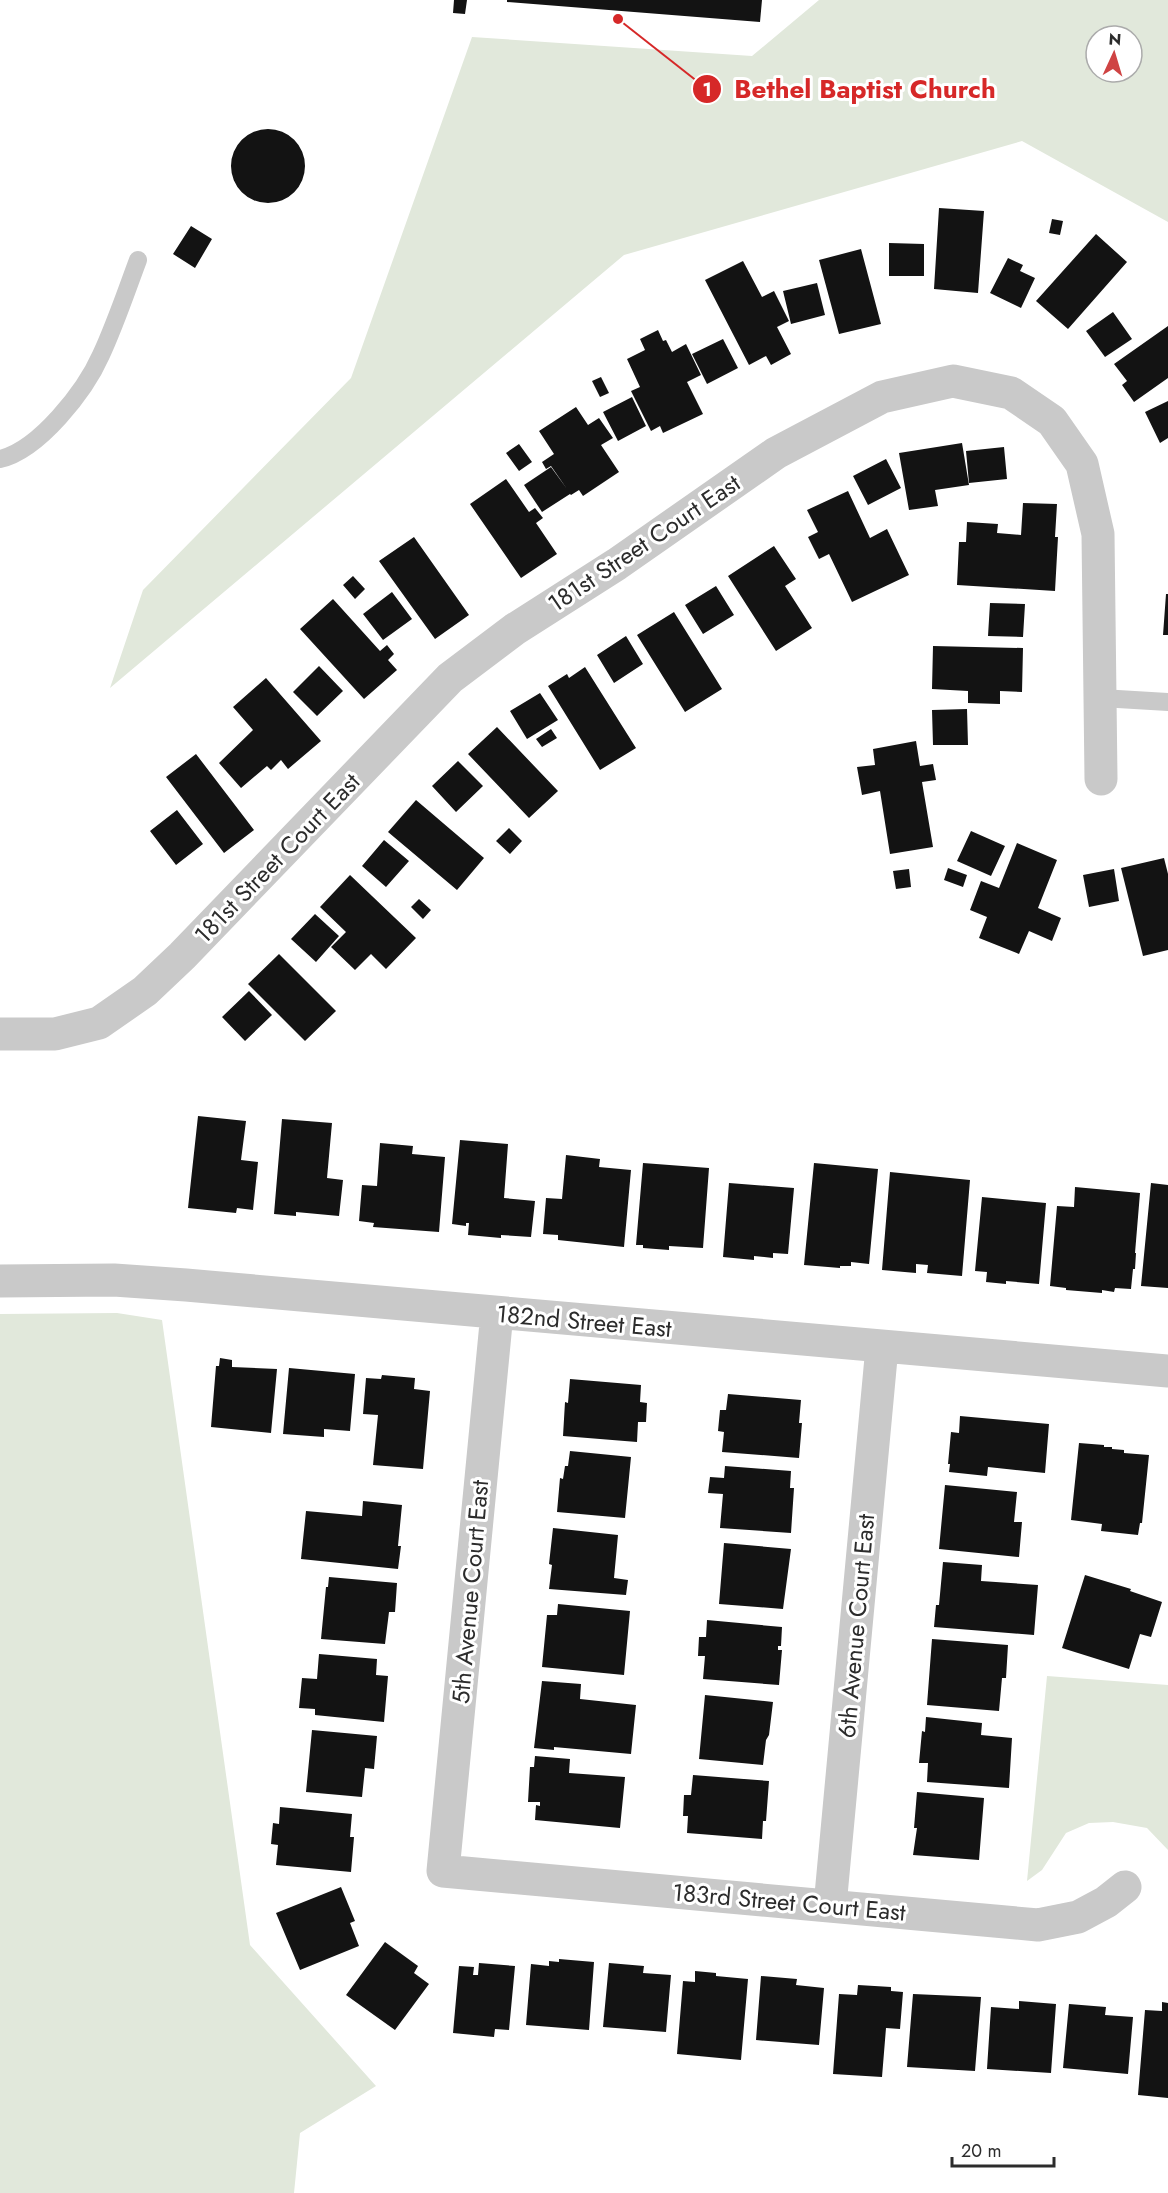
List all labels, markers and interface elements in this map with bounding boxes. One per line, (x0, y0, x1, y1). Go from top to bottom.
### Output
north arrow (1084, 24, 1144, 84)
text: N (1108, 28, 1122, 51)
callout: Bethel Baptist Church (692, 67, 1007, 111)
text: Bethel Baptist Church (734, 70, 996, 108)
text: 1 (702, 77, 712, 103)
street label: 181st Street Court East (541, 465, 747, 621)
street label: 181st Street Court East (186, 765, 368, 951)
street label: 182nd Street East (495, 1296, 673, 1346)
street label: 5th Avenue Court East (443, 1478, 497, 1705)
street label: 6th Avenue Court East (829, 1512, 883, 1740)
street label: 183rd Street Court East (671, 1874, 907, 1930)
scale bar (952, 2130, 1054, 2168)
text: 20 m (961, 2138, 1001, 2164)

